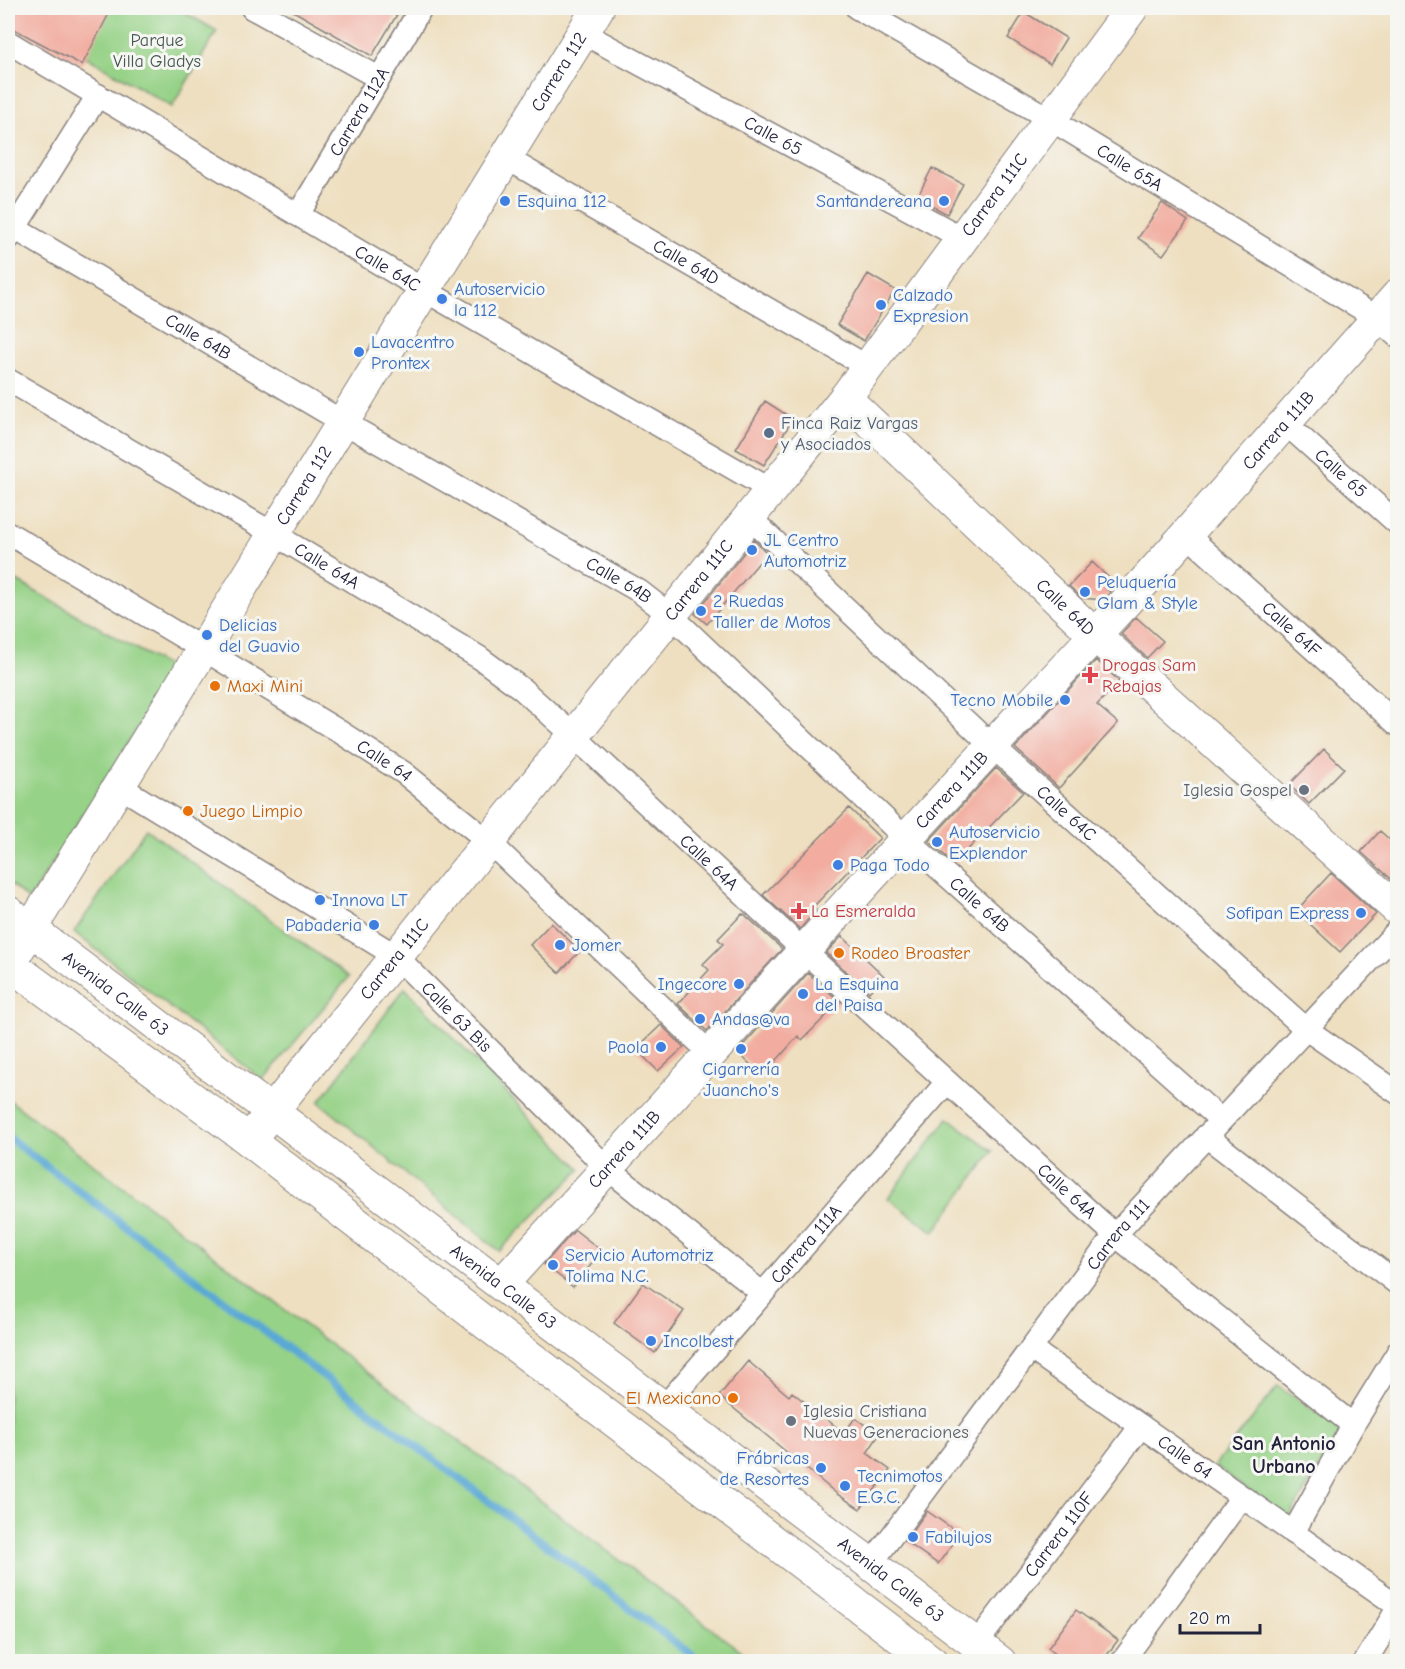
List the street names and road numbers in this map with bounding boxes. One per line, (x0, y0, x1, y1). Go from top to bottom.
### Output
street label: Carrera 112 (526, 28, 591, 115)
street label: Carrera 112A (325, 64, 394, 160)
street label: Calle 65 (740, 112, 806, 160)
street label: Calle 65A (1093, 140, 1167, 196)
street label: Carrera 111C (957, 149, 1032, 240)
street label: Calle 64D (649, 235, 723, 289)
street label: Calle 64C (351, 241, 424, 296)
street label: Calle 64B (162, 309, 235, 364)
street label: Carrera 111B (1238, 387, 1319, 474)
street label: Carrera 112 (271, 442, 336, 529)
street label: Calle 65 (1310, 444, 1371, 502)
street label: Carrera 111C (660, 535, 737, 625)
street label: Calle 64A (290, 538, 363, 593)
street label: Calle 64B (582, 552, 656, 608)
street label: Calle 64D (1032, 574, 1099, 640)
street label: Calle 64F (1258, 597, 1326, 661)
street label: Calle 64 (353, 735, 417, 786)
street label: Carrera 111B (911, 747, 993, 833)
street label: Calle 64C (1032, 781, 1100, 845)
street label: Calle 64A (676, 830, 743, 895)
street label: Calle 64B (945, 873, 1014, 937)
street label: Carrera 111C (355, 914, 433, 1004)
street label: Avenida Calle 63 (58, 947, 173, 1040)
street label: Calle 63 Bis (417, 977, 496, 1057)
street label: Carrera 111B (584, 1106, 665, 1193)
street label: Calle 64A (1033, 1159, 1101, 1223)
street label: Carrera 111 (1082, 1194, 1154, 1274)
street label: Carrera 111A (766, 1200, 846, 1288)
street label: Avenida Calle 63 (446, 1240, 561, 1333)
street label: Calle 64 (1154, 1431, 1216, 1483)
street label: Carrera 110F (1020, 1487, 1098, 1581)
street label: Avenida Calle 63 (834, 1533, 948, 1627)

